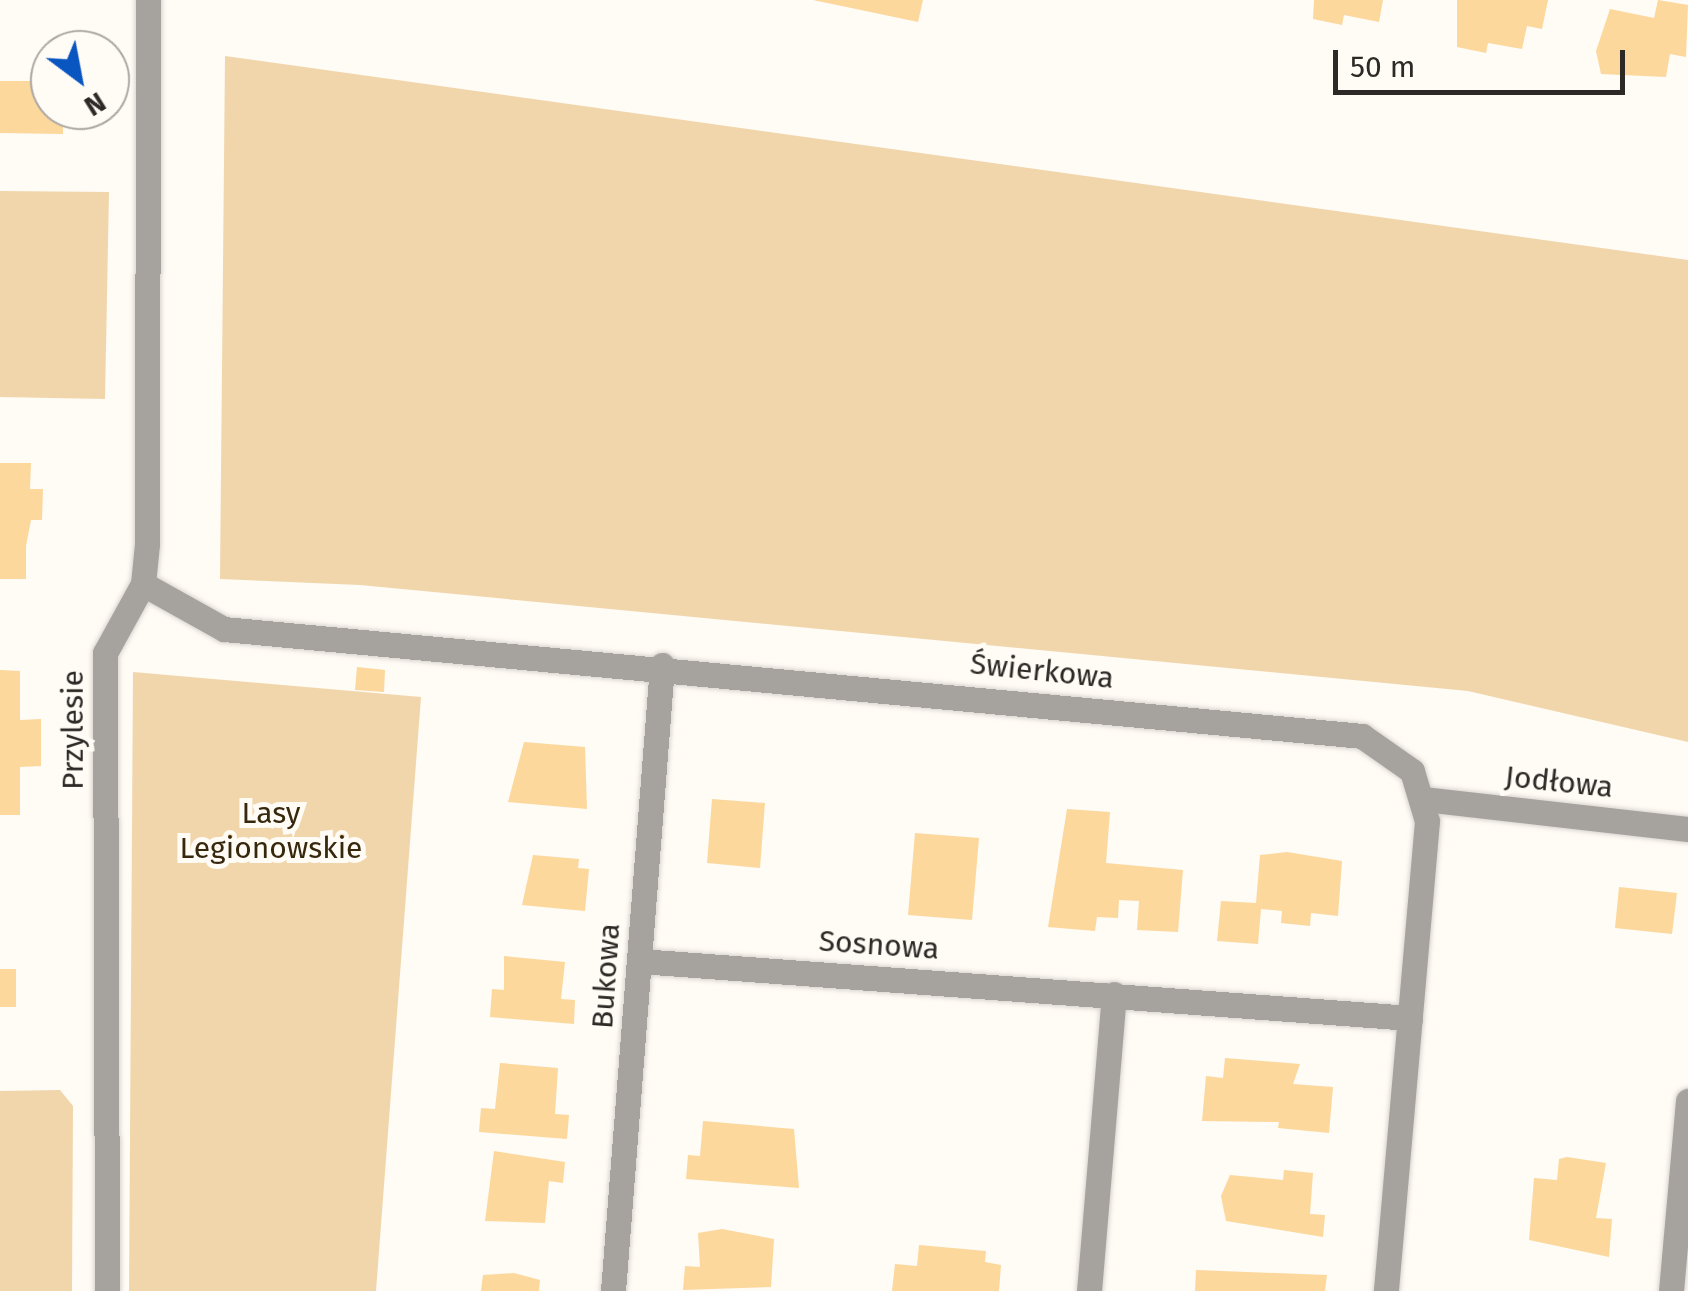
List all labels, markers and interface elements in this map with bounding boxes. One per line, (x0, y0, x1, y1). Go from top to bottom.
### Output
north arrow (30, 30, 130, 130)
scale bar (1338, 30, 1630, 92)
text: 50 m (1350, 49, 1415, 85)
text: N (78, 85, 112, 123)
street label: Świerkowa (968, 646, 1116, 696)
street label: Przylesie (55, 670, 91, 790)
street label: Jodłowa (1503, 758, 1615, 806)
park label: Lasy Legionowskie (180, 795, 362, 866)
street label: Bukowa (584, 922, 628, 1030)
street label: Sosnowa (818, 923, 940, 967)

